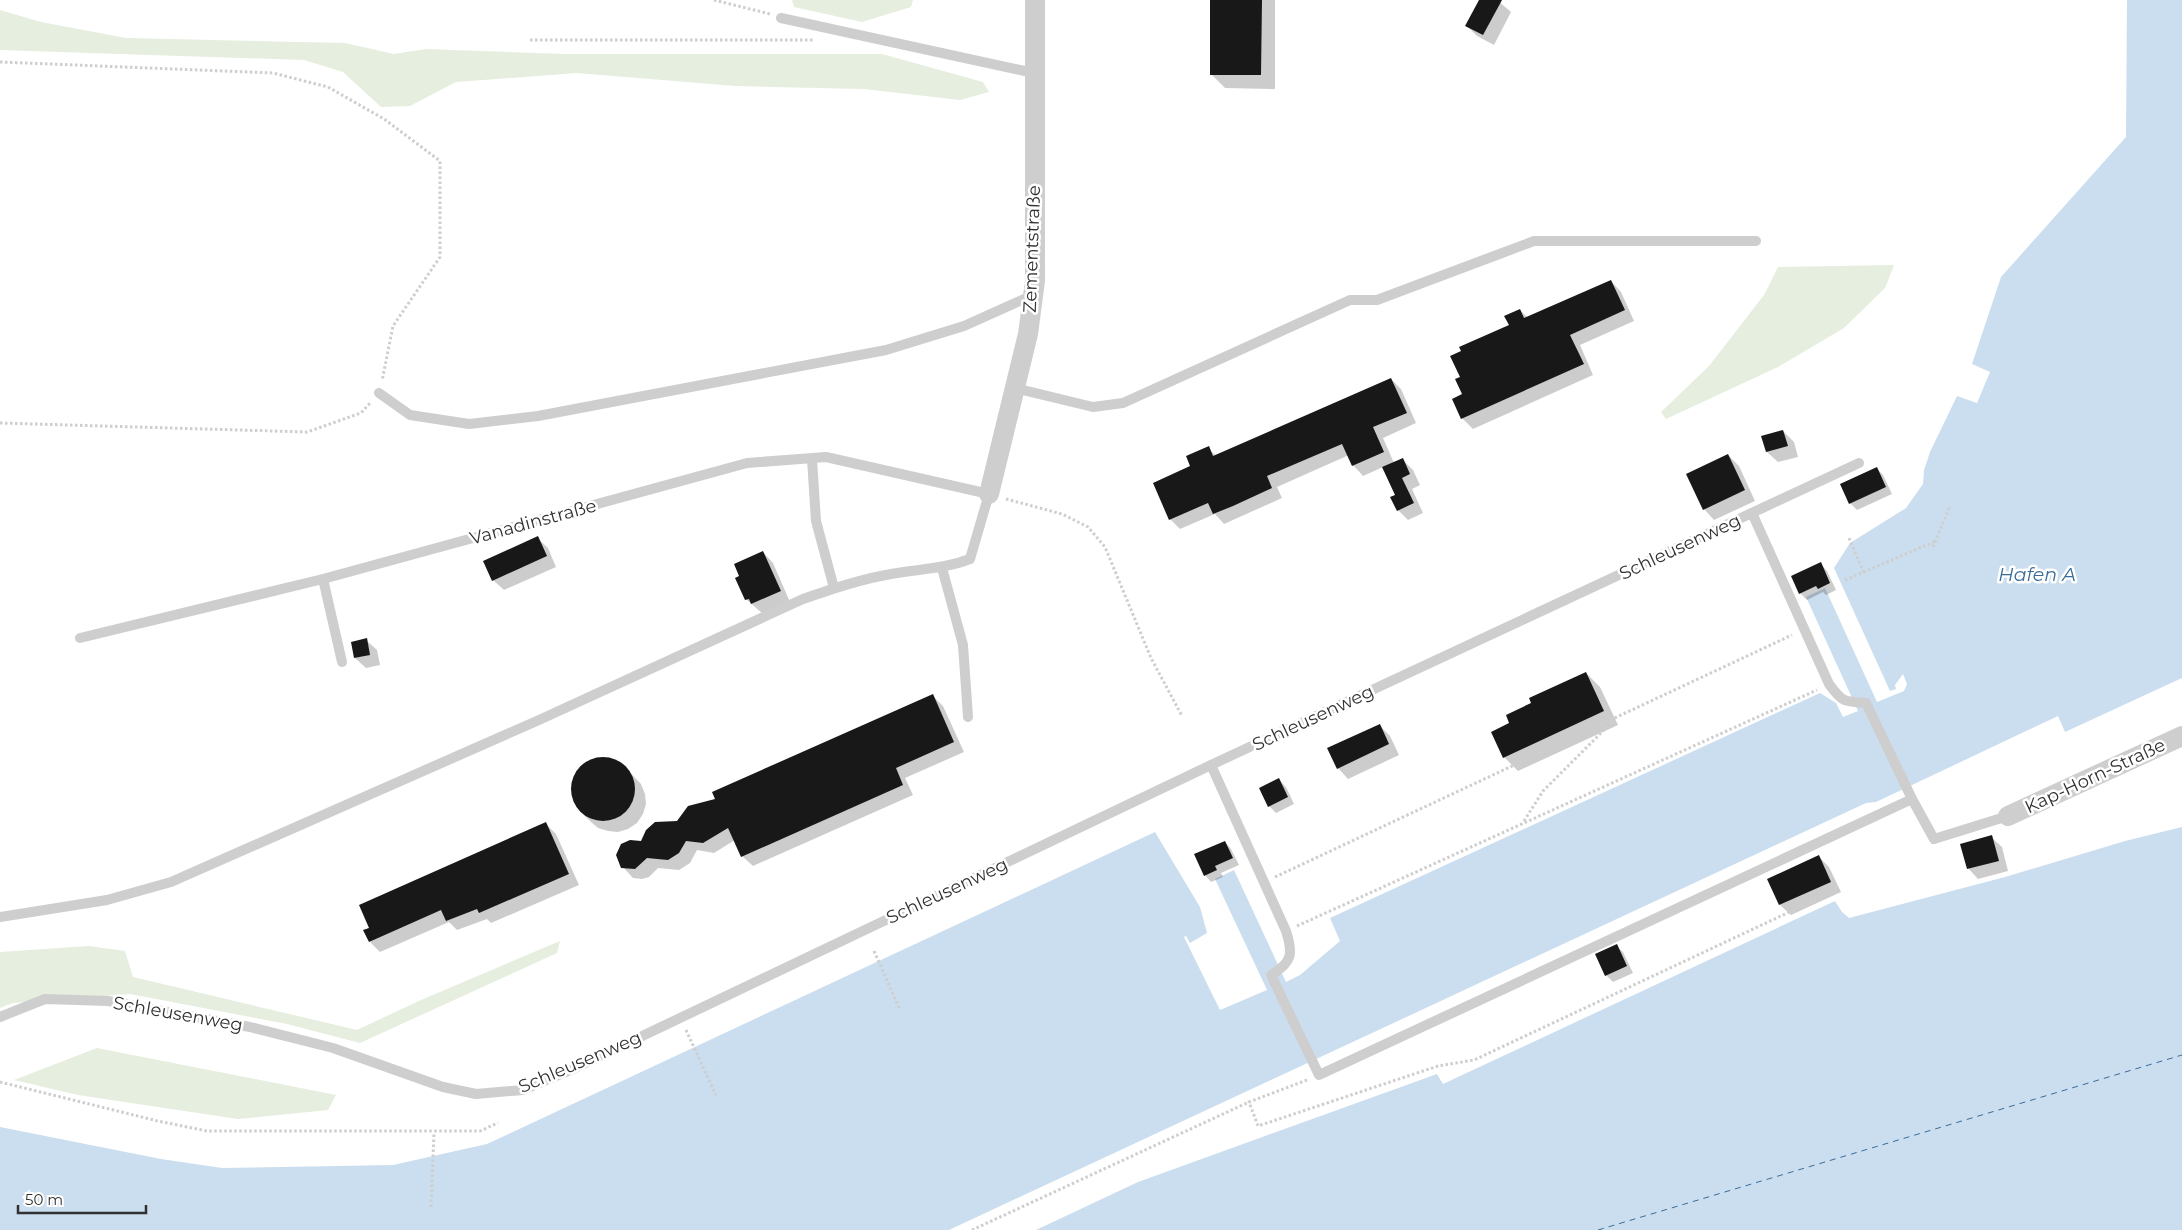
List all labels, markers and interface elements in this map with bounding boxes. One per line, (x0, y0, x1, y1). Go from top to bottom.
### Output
street label: Zementstraße (1019, 185, 1045, 313)
street label: Vanadinstraße (467, 494, 599, 549)
street label: Schleusenweg (1616, 509, 1744, 585)
water label: Hafen A (1998, 563, 2076, 586)
street label: Schleusenweg (1249, 680, 1377, 756)
street label: Kap-Horn-Straße (2021, 734, 2169, 818)
street label: Schleusenweg (883, 853, 1011, 929)
street label: Schleusenweg (111, 992, 245, 1036)
street label: Schleusenweg (515, 1026, 645, 1098)
scale bar (18, 1182, 145, 1214)
text: 50 m (25, 1190, 63, 1209)

